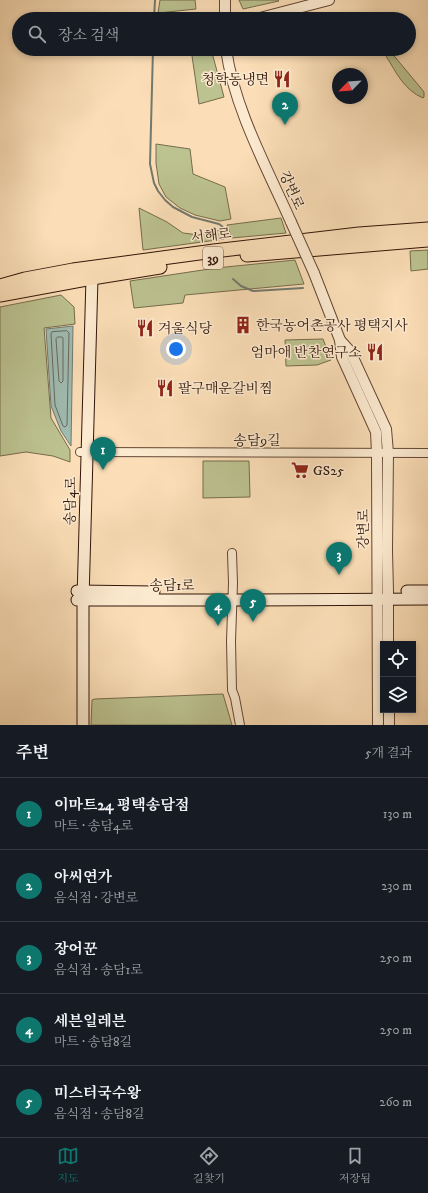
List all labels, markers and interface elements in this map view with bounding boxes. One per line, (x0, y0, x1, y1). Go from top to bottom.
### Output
search box (12, 12, 416, 56)
icon: search (26, 23, 48, 45)
text: 장소 검색 (58, 26, 119, 45)
north arrow (332, 68, 368, 104)
restaurant icon: 청학동냉면 (272, 69, 292, 89)
place label: 청학동냉면 (201, 71, 269, 89)
pin: 2 (272, 92, 298, 125)
street label: 강변로 (275, 168, 308, 213)
street label: 서해로 (190, 225, 233, 247)
road number: 39 (203, 247, 223, 269)
building icon: 한국농어촌공사 평택지사 (233, 315, 253, 335)
place label: 한국농어촌공사 평택지사 (256, 317, 408, 335)
restaurant icon: 겨울식당 (135, 318, 155, 338)
place label: 겨울식당 (158, 320, 213, 338)
your location (166, 339, 186, 359)
restaurant icon: 엄마애 반찬연구소 (365, 342, 385, 362)
place label: 엄마애 반찬연구소 (251, 344, 362, 362)
restaurant icon: 팔구매운갈비찜 (155, 378, 175, 398)
place label: 팔구매운갈비찜 (178, 380, 273, 398)
street label: 송담9길 (233, 432, 281, 450)
pin: 1 (90, 437, 116, 470)
supermarket icon: GS25 (290, 460, 310, 480)
place label: GS25 (313, 462, 344, 480)
street label: 송담4로 (62, 476, 80, 525)
street label: 강변로 (355, 508, 373, 549)
pin: 3 (326, 542, 352, 575)
street label: 송담1로 (149, 577, 195, 595)
pin: 5 (240, 589, 266, 622)
pin: 4 (205, 593, 231, 626)
map controls (380, 641, 416, 713)
button: locate (380, 641, 416, 677)
button: layers (380, 677, 416, 713)
text: 주변 (16, 742, 49, 764)
text: 5개 결과 (365, 745, 412, 761)
text: 이마트24 평택송담점 (54, 796, 189, 815)
text: 1 (27, 806, 31, 822)
text: 130 m (383, 806, 412, 822)
text: 마트 · 송담4로 (54, 818, 133, 834)
text: 아씨연가 (54, 868, 112, 887)
text: 2 (26, 878, 32, 894)
text: 230 m (381, 878, 412, 894)
text: 음식점 · 강변로 (54, 890, 138, 906)
text: 장어꾼 (54, 940, 97, 959)
text: 3 (27, 950, 31, 966)
text: 250 m (380, 950, 412, 966)
text: 음식점 · 송담1로 (54, 962, 143, 978)
text: 세븐일레븐 (54, 1012, 126, 1031)
text: 4 (25, 1022, 33, 1038)
text: 250 m (380, 1022, 412, 1038)
text: 마트 · 송담8길 (54, 1034, 132, 1050)
text: 미스터국수왕 (54, 1084, 141, 1103)
text: 5 (26, 1094, 32, 1110)
text: 260 m (379, 1094, 412, 1110)
text: 음식점 · 송담8길 (54, 1106, 145, 1122)
tab: 지도 (57, 1145, 79, 1186)
tab: 길찾기 (193, 1145, 225, 1186)
tab: 저장됨 (339, 1145, 371, 1186)

